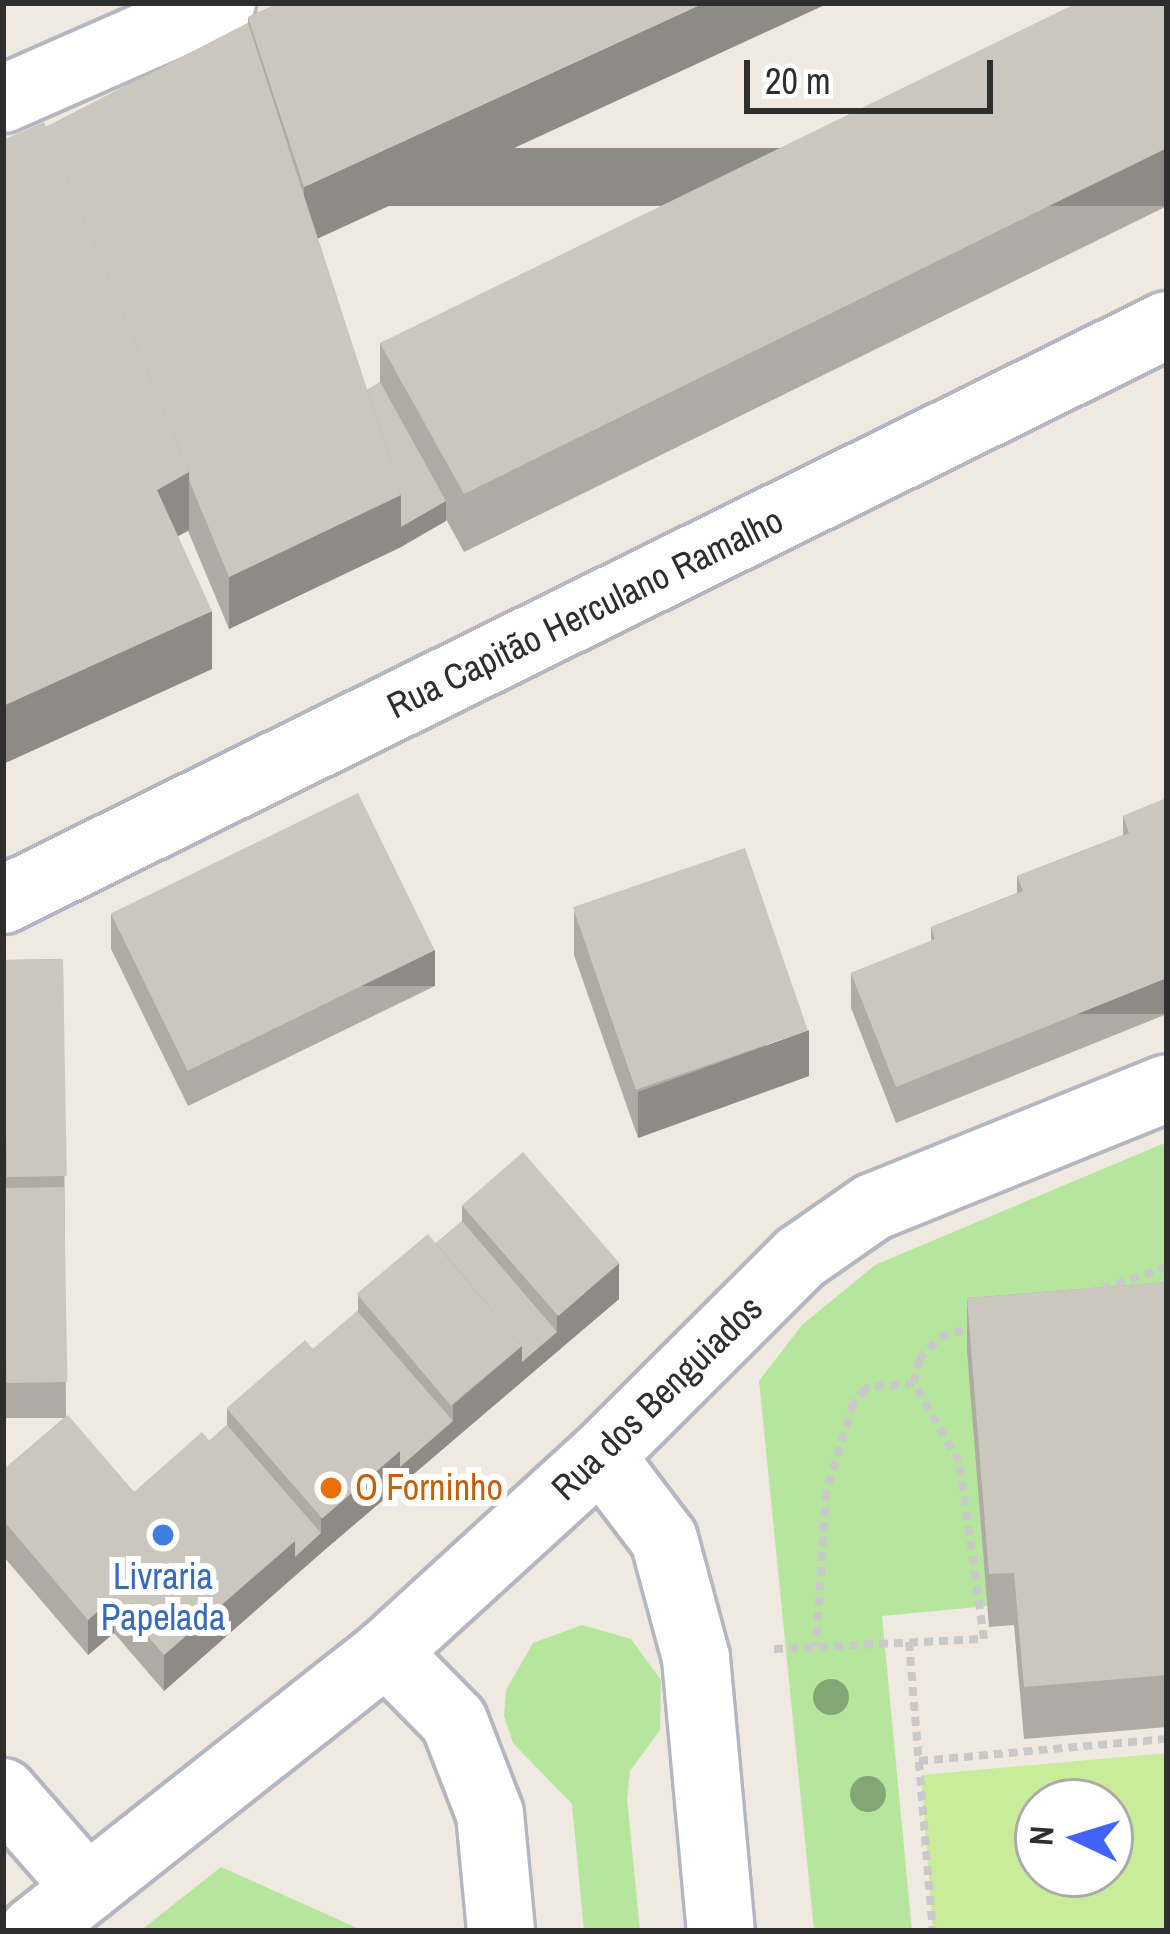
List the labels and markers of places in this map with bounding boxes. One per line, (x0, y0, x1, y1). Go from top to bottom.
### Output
place label: O Forninho (355, 1466, 503, 1510)
marker: O Forninho (318, 1475, 344, 1501)
marker: Livraria Papelada (150, 1522, 176, 1548)
place label: Livraria Papelada (101, 1554, 225, 1639)

